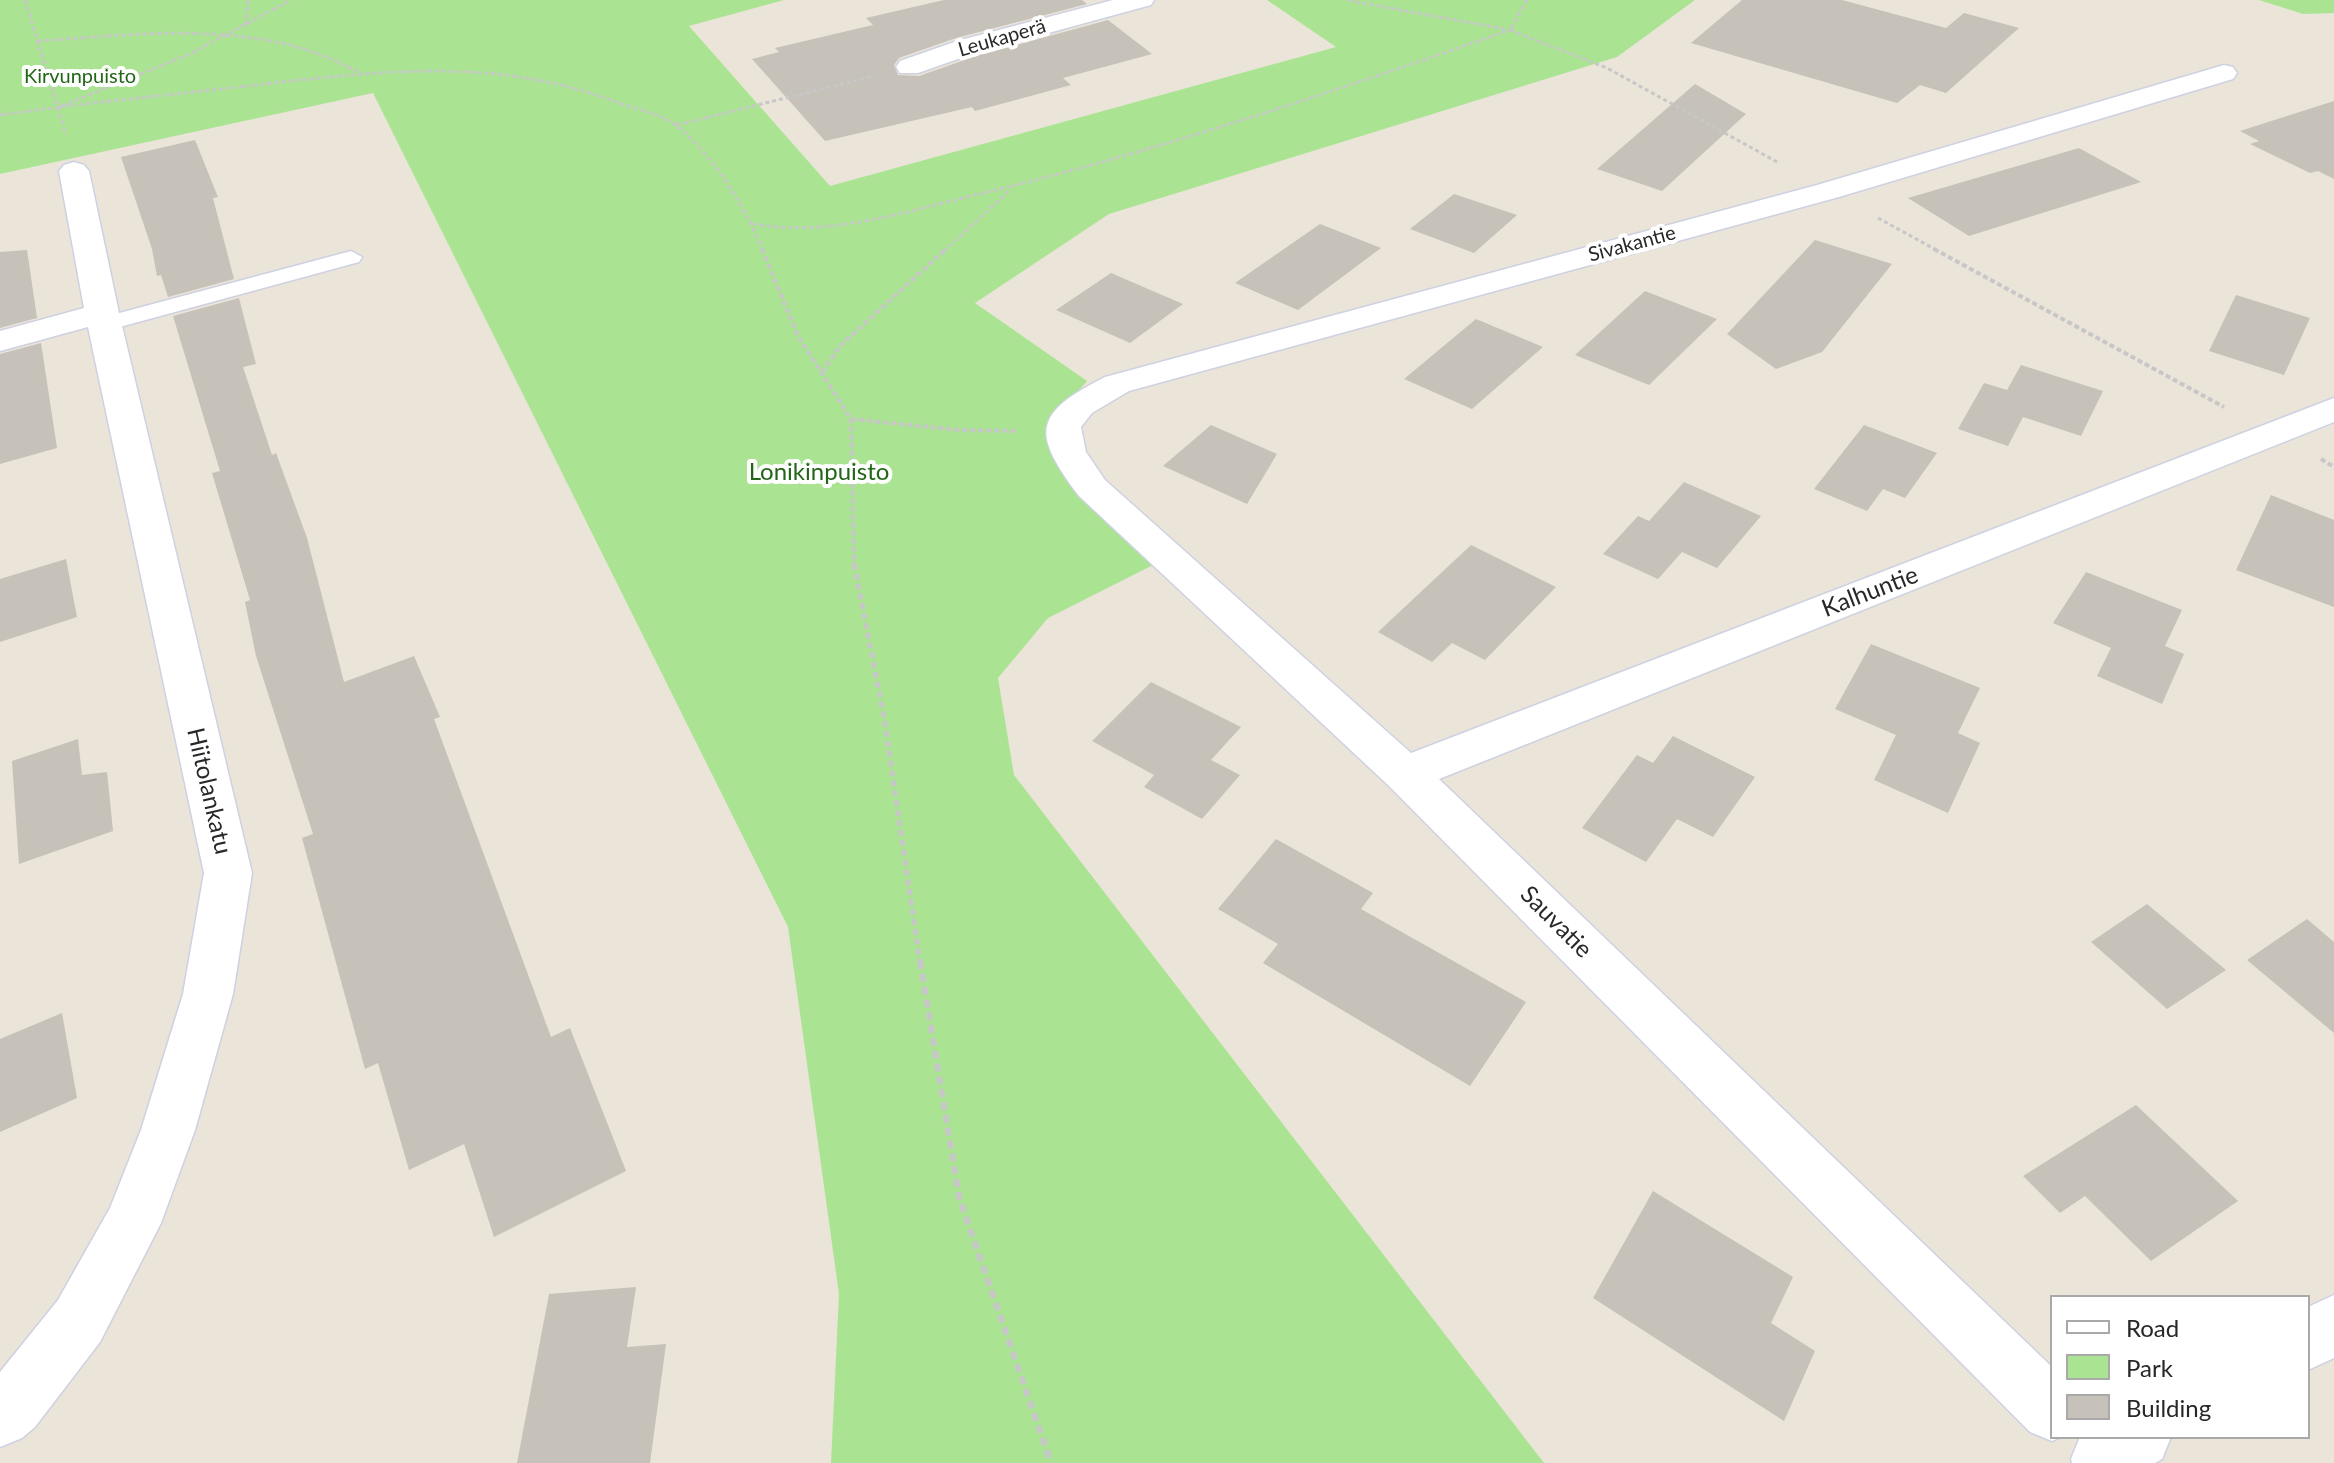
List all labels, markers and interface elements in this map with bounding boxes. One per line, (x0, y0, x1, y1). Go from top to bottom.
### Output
street label: Leukaperä (955, 14, 1049, 62)
park label: Kirvunpuisto (24, 65, 136, 89)
street label: Sivakantie (1586, 221, 1678, 267)
park label: Lonikinpuisto (749, 458, 889, 486)
street label: Kalhuntie (1818, 560, 1922, 624)
street label: Hiitolankatu (180, 725, 238, 857)
street label: Sauvatie (1514, 880, 1598, 964)
legend (2050, 1295, 2310, 1439)
text: Road (2126, 1313, 2179, 1342)
text: Park (2126, 1353, 2173, 1382)
text: Building (2126, 1393, 2211, 1422)

